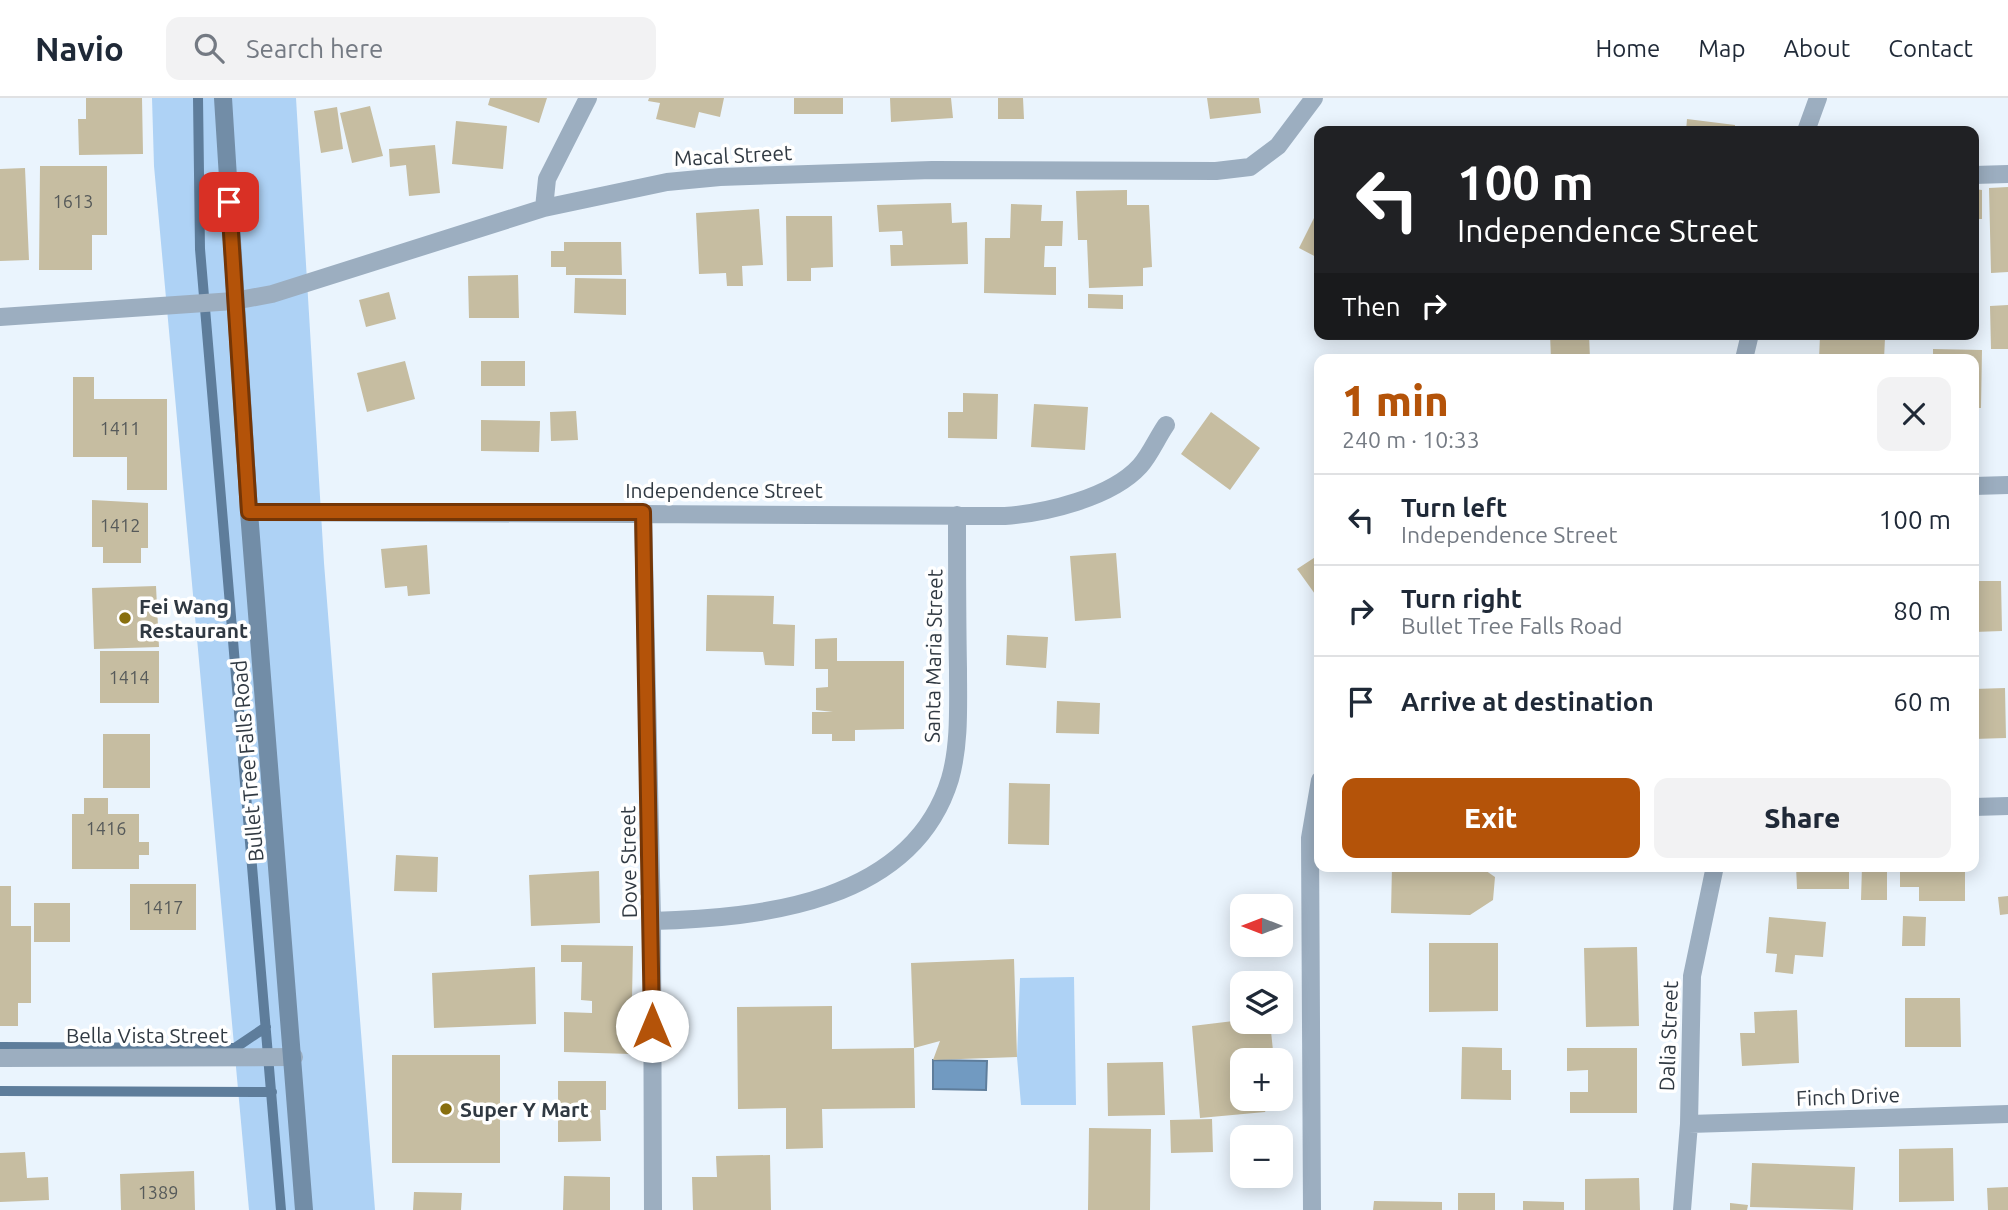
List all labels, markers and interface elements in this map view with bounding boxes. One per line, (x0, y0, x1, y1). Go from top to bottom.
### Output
search box (166, 17, 656, 80)
icon: search (190, 29, 228, 67)
text: Navio (35, 30, 124, 67)
text: Search here (246, 34, 383, 63)
text: Home (1595, 35, 1660, 62)
text: Map (1698, 35, 1745, 62)
text: About (1783, 35, 1850, 62)
text: Contact (1888, 35, 1973, 62)
street label: Macal Street (673, 140, 793, 170)
icon: left (1342, 154, 1433, 245)
text: 100 m (1457, 154, 1594, 209)
pin (199, 172, 259, 232)
icon: arrive (210, 183, 248, 221)
house number: 1613 (53, 191, 93, 211)
text: Independence Street (1457, 212, 1758, 248)
icon: right (1415, 287, 1453, 325)
text: Then (1342, 292, 1401, 321)
text: 1 min (1342, 377, 1449, 424)
button: close (1877, 377, 1951, 451)
house number: 1411 (100, 418, 140, 438)
text: 240 m · 10:33 (1342, 427, 1480, 452)
street label: Independence Street (625, 478, 823, 502)
text: Turn left (1401, 493, 1507, 522)
icon: left (1342, 501, 1380, 539)
text: 100 m (1879, 505, 1951, 534)
house number: 1412 (100, 515, 140, 535)
text: Independence Street (1401, 522, 1618, 547)
street label: Santa Maria Street (919, 569, 947, 743)
text: Turn right (1401, 584, 1522, 613)
icon: right (1342, 592, 1380, 630)
place label: Fei Wang Restaurant (139, 594, 248, 642)
text: 80 m (1893, 596, 1951, 625)
marker: Fei Wang Restaurant (117, 610, 133, 626)
text: Bullet Tree Falls Road (1401, 613, 1623, 638)
street label: Bullet Tree Falls Road (226, 659, 268, 863)
house number: 1414 (109, 667, 149, 687)
icon: arrive (1342, 683, 1380, 721)
text: Arrive at destination (1401, 687, 1654, 716)
text: 60 m (1893, 687, 1951, 716)
button: Exit (1342, 778, 1640, 858)
button: Share (1654, 778, 1951, 858)
street label: Dove Street (615, 806, 641, 918)
house number: 1416 (86, 818, 126, 838)
north arrow (1230, 894, 1293, 957)
map controls (1230, 894, 1293, 1188)
house number: 1417 (143, 897, 183, 917)
button: layers (1230, 971, 1293, 1034)
street label: Dalia Street (1654, 980, 1682, 1092)
position arrow (615, 989, 689, 1063)
street label: Bella Vista Street (66, 1023, 228, 1047)
button: + (1230, 1048, 1293, 1111)
street label: Finch Drive (1795, 1082, 1901, 1110)
place label: Super Y Mart (460, 1097, 589, 1121)
marker: Super Y Mart (438, 1101, 454, 1117)
button: − (1230, 1125, 1293, 1188)
house number: 1389 (138, 1182, 178, 1202)

